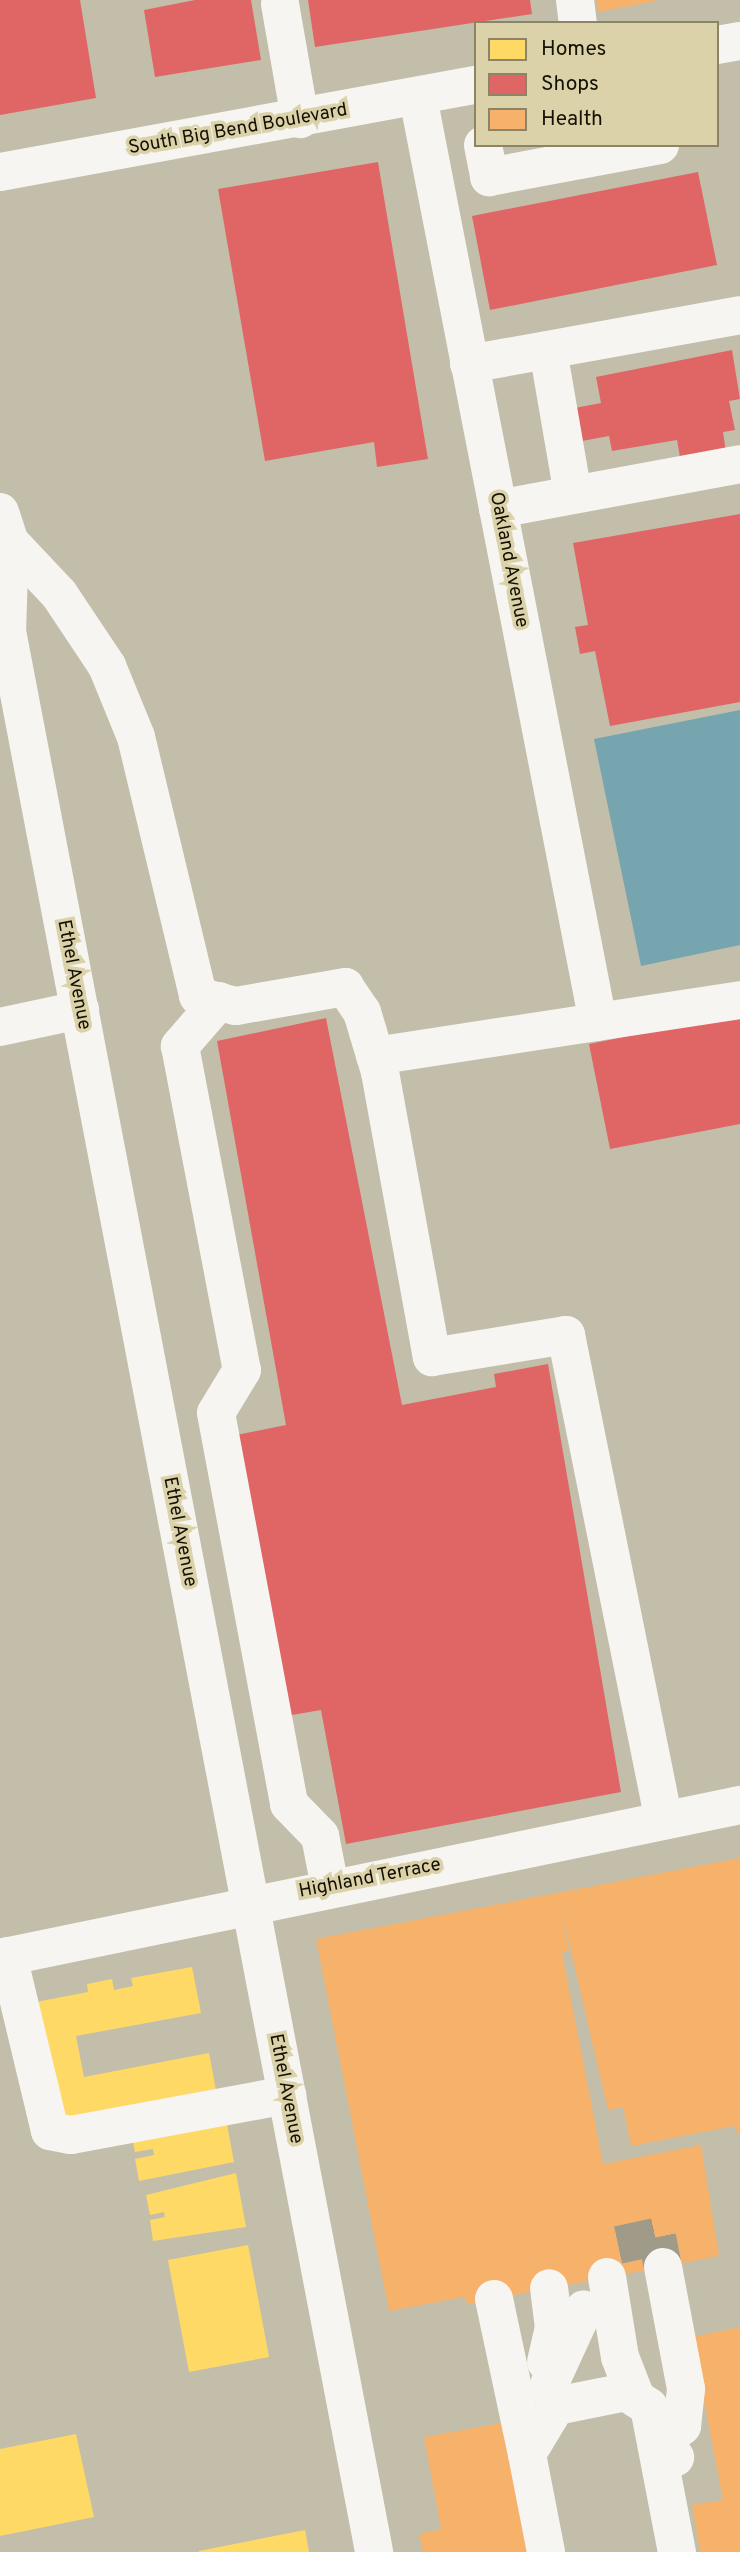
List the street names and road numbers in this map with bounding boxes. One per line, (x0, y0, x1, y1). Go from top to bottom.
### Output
street label: South Big Bend Boulevard (127, 100, 349, 160)
street label: Oakland Avenue (484, 490, 532, 630)
street label: Ethel Avenue (51, 918, 95, 1032)
street label: Ethel Avenue (157, 1475, 201, 1589)
street label: Highland Terrace (297, 1854, 443, 1904)
street label: Ethel Avenue (263, 2032, 307, 2146)

